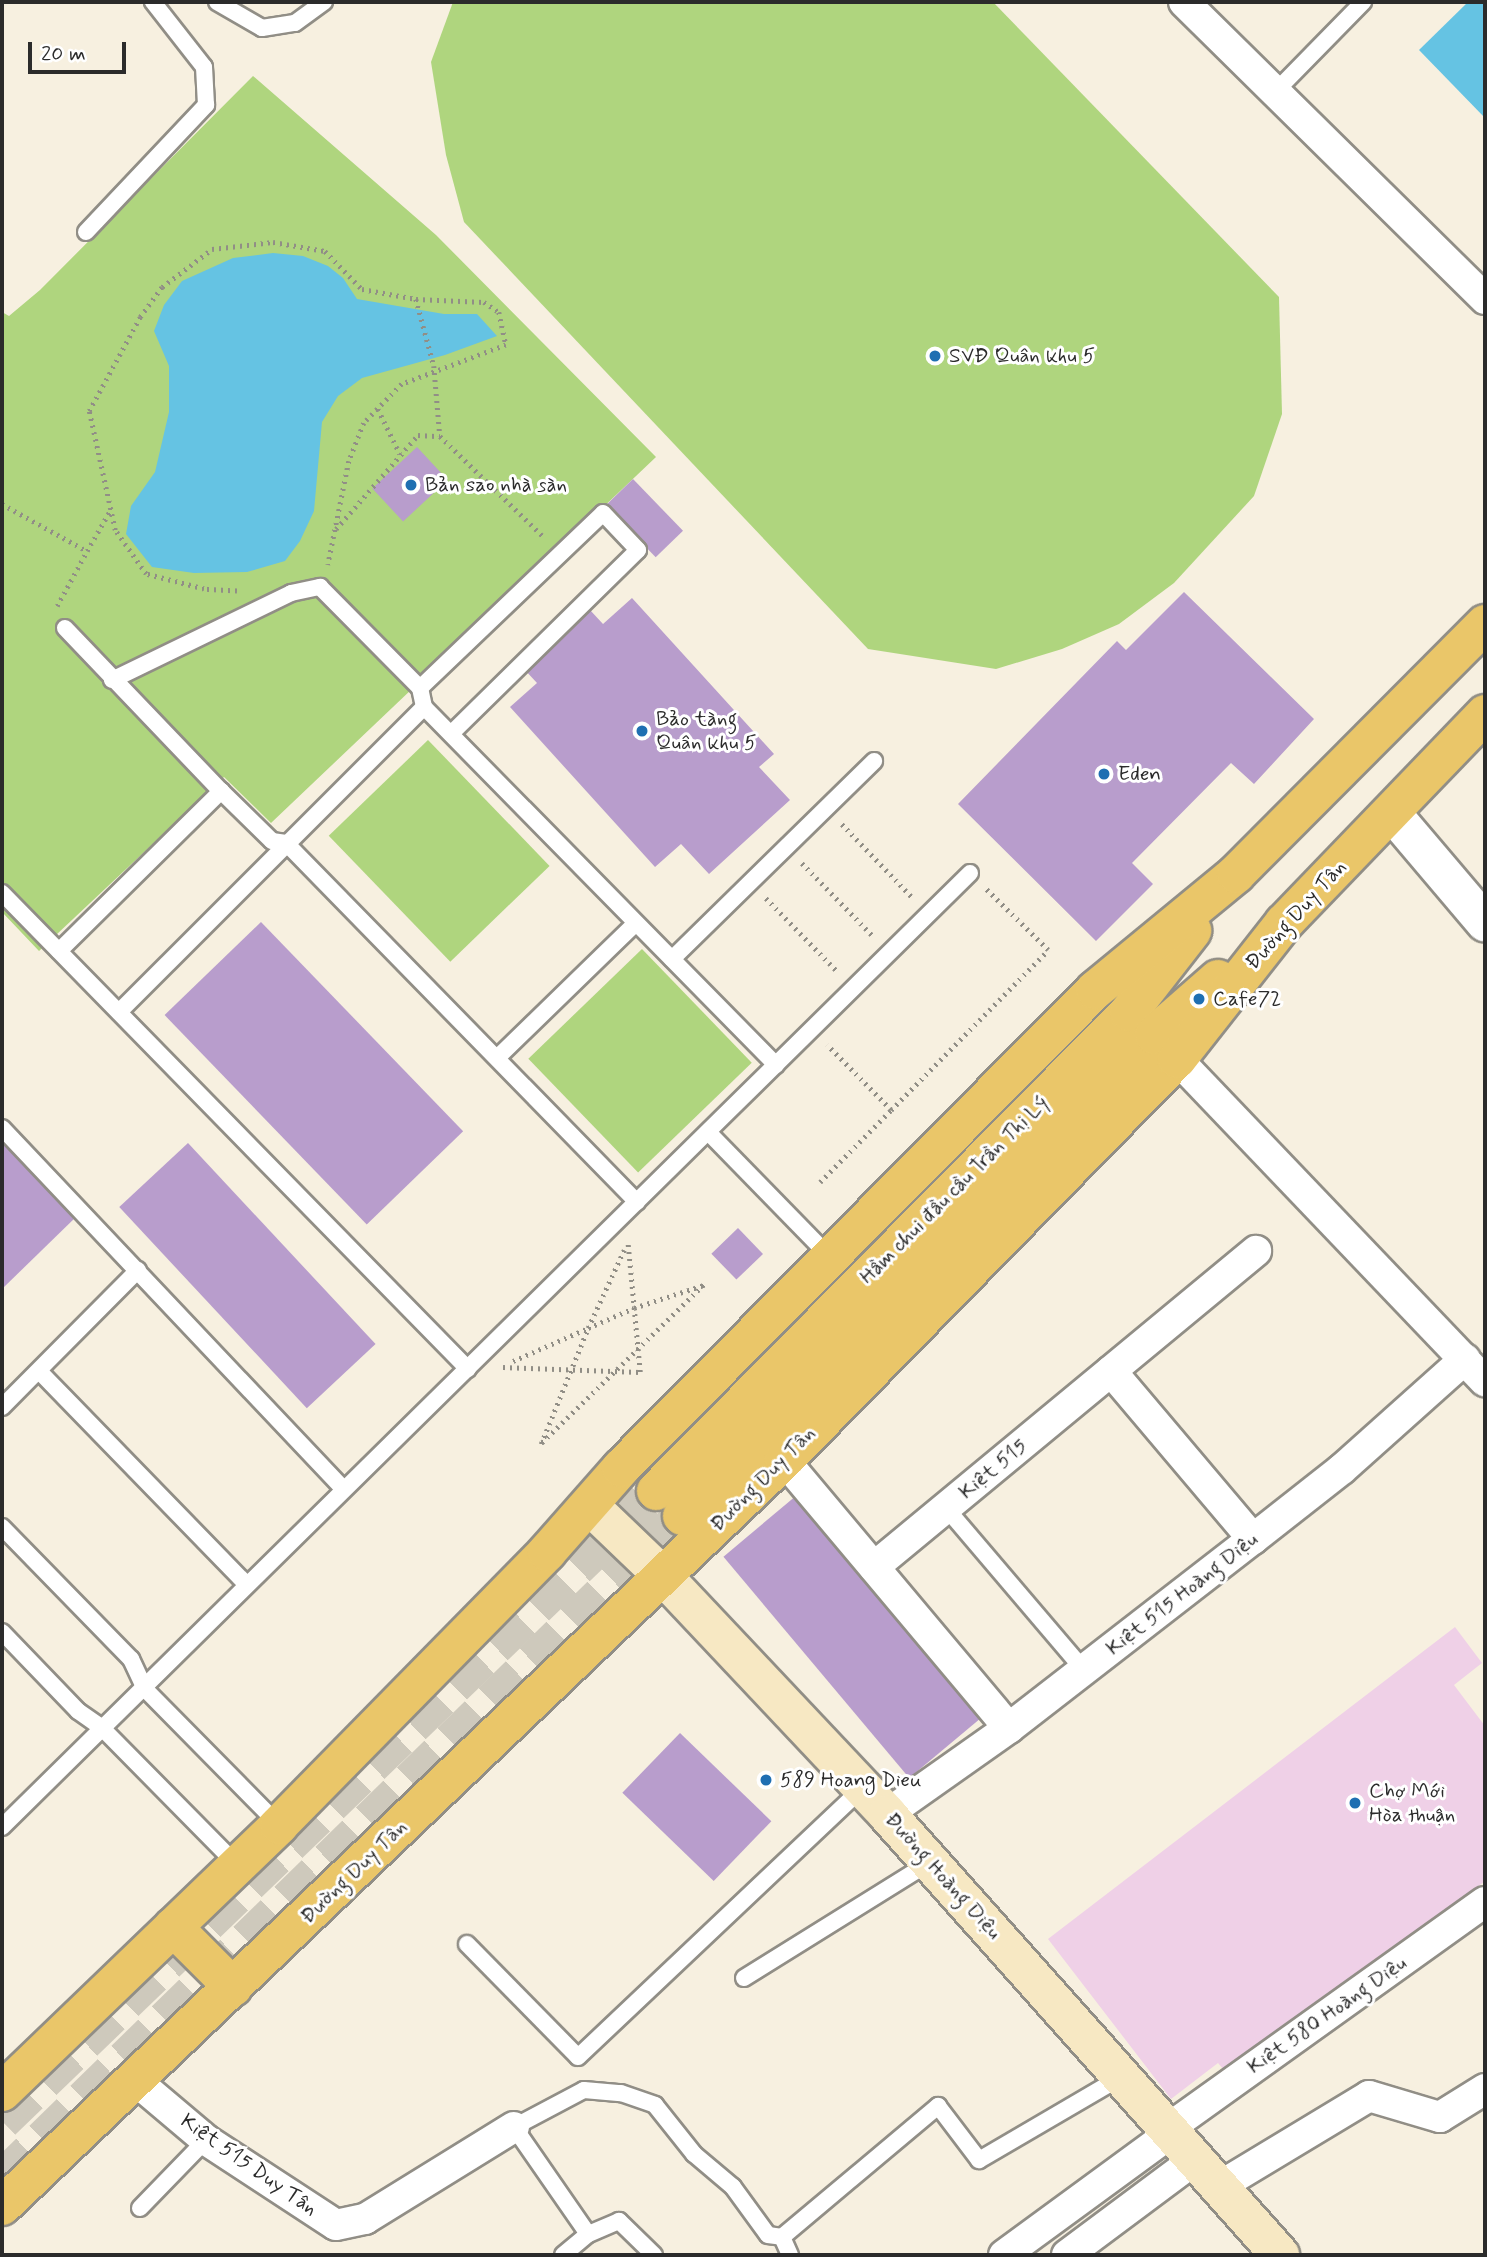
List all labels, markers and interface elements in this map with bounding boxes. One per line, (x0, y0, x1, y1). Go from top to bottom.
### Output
scale bar (32, 28, 130, 72)
text: 20 m (41, 40, 86, 68)
place label: SVĐ Quân khu 5 (949, 343, 1095, 369)
marker: SVĐ Quân khu 5 (927, 348, 943, 364)
place label: Bản sao nhà sàn (425, 472, 566, 498)
marker: Bản sao nhà sàn (403, 477, 419, 493)
place label: Bảo tàng Quân khu 5 (656, 706, 756, 756)
marker: Bảo tàng Quân khu 5 (634, 723, 650, 739)
place label: Eden (1118, 761, 1161, 787)
marker: Eden (1096, 766, 1112, 782)
street label: Đường Duy Tân (1241, 856, 1351, 974)
place label: Cafe72 (1213, 986, 1281, 1012)
marker: Cafe72 (1191, 991, 1207, 1007)
street label: Hầm chui đầu cầu Trần Thị Lý (855, 1091, 1053, 1289)
street label: Đường Duy Tân (706, 1422, 820, 1536)
street label: Kiệt 515 (954, 1433, 1032, 1505)
street label: Kiệt 515 Hoàng Diệu (1102, 1527, 1262, 1661)
place label: 589 Hoang Dieu (780, 1767, 922, 1793)
marker: 589 Hoang Dieu (758, 1772, 774, 1788)
place label: Chợ Mới Hòa thuận (1369, 1778, 1455, 1828)
marker: Chợ Mới Hòa thuận (1347, 1795, 1363, 1811)
street label: Đường Hoàng Diệu (880, 1808, 1006, 1944)
street label: Đường Duy Tân (296, 1816, 412, 1928)
street label: Kiệt 580 Hoàng Diệu (1243, 1951, 1411, 2079)
street label: Kiệt 515 Duy Tân (176, 2109, 322, 2221)

